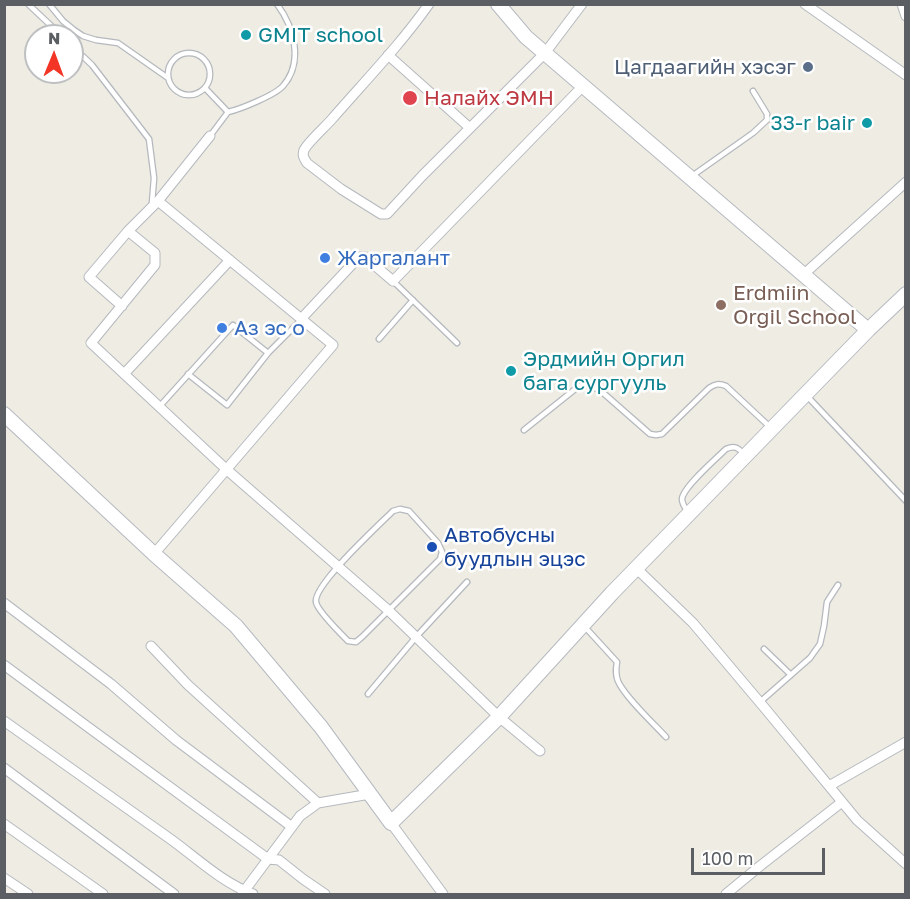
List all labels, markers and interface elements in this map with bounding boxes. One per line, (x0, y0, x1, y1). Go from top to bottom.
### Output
place label: GMIT school (258, 22, 383, 48)
north arrow (24, 24, 84, 84)
text: N (48, 28, 61, 48)
marker: GMIT school (239, 28, 253, 42)
place label: Цагдаагийн хэсэг (614, 54, 796, 80)
marker: Цагдаагийн хэсэг (801, 60, 815, 74)
place label: Налайх ЭМН (424, 85, 554, 111)
marker: Налайх ЭМН (401, 89, 419, 107)
place label: 33-r bair (770, 110, 855, 136)
marker: 33-r bair (860, 116, 874, 130)
place label: Жаргалант (337, 245, 450, 271)
marker: Жаргалант (318, 251, 332, 265)
place label: Erdmiin Orgil School (733, 280, 857, 330)
marker: Erdmiin Orgil School (714, 298, 728, 312)
place label: Аз эс о (234, 315, 305, 341)
marker: Аз эс о (215, 321, 229, 335)
place label: Эрдмийн Оргил бага сургууль (523, 346, 685, 396)
marker: Эрдмийн Оргил бага сургууль (504, 364, 518, 378)
place label: Автобусны буудлын эцэс (444, 522, 586, 572)
marker: Автобусны буудлын эцэс (425, 540, 439, 554)
scale bar (694, 836, 828, 874)
text: 100 m (702, 847, 753, 869)

